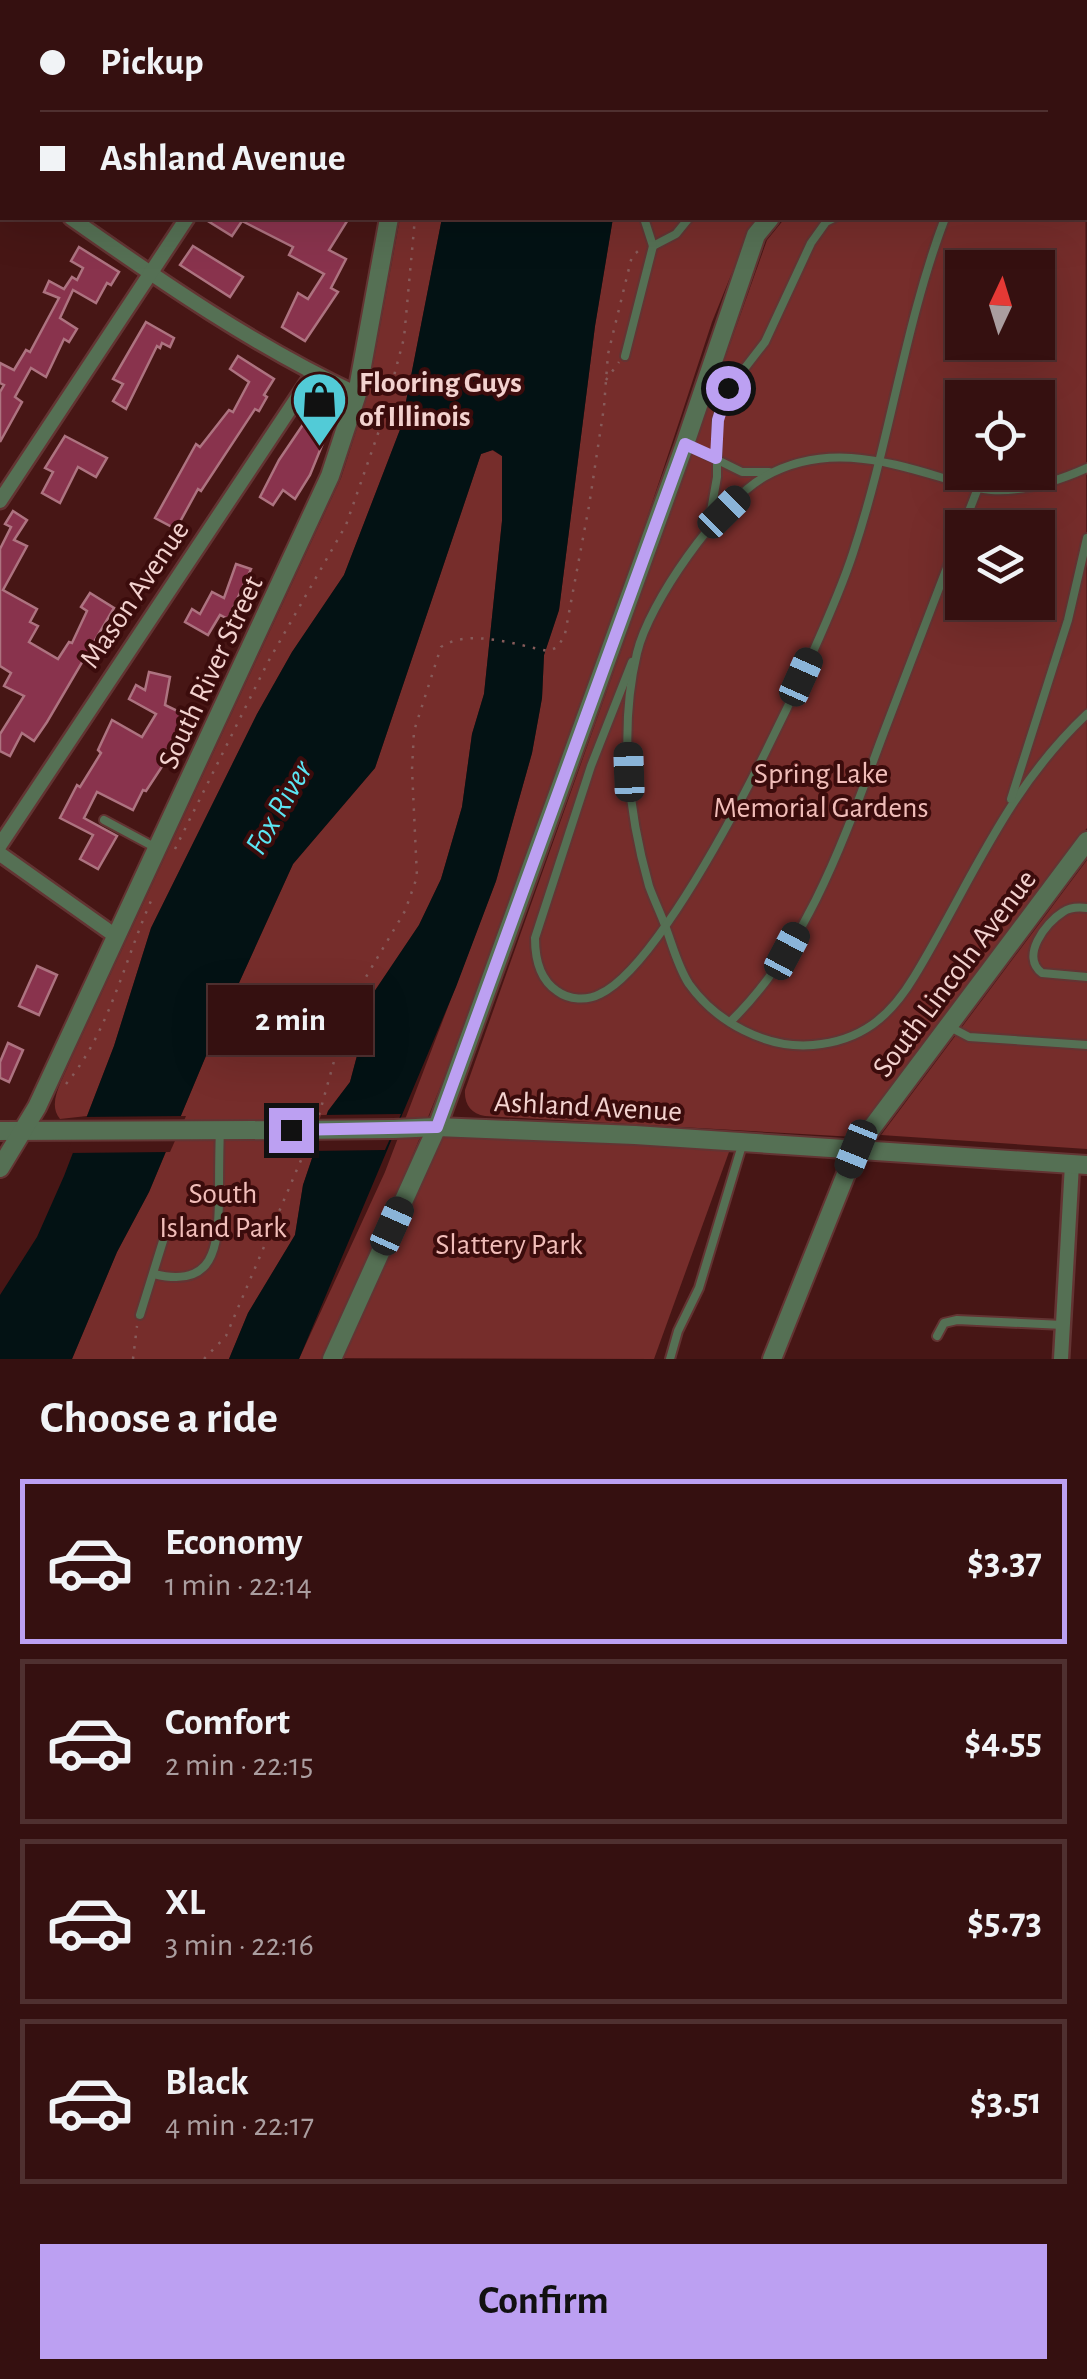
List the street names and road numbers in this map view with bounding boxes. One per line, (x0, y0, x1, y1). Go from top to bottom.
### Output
street label: Mason Avenue (75, 515, 195, 674)
street label: South River Street (153, 571, 269, 773)
street label: South Lincoln Avenue (867, 865, 1042, 1083)
street label: Ashland Avenue (493, 1087, 683, 1127)

